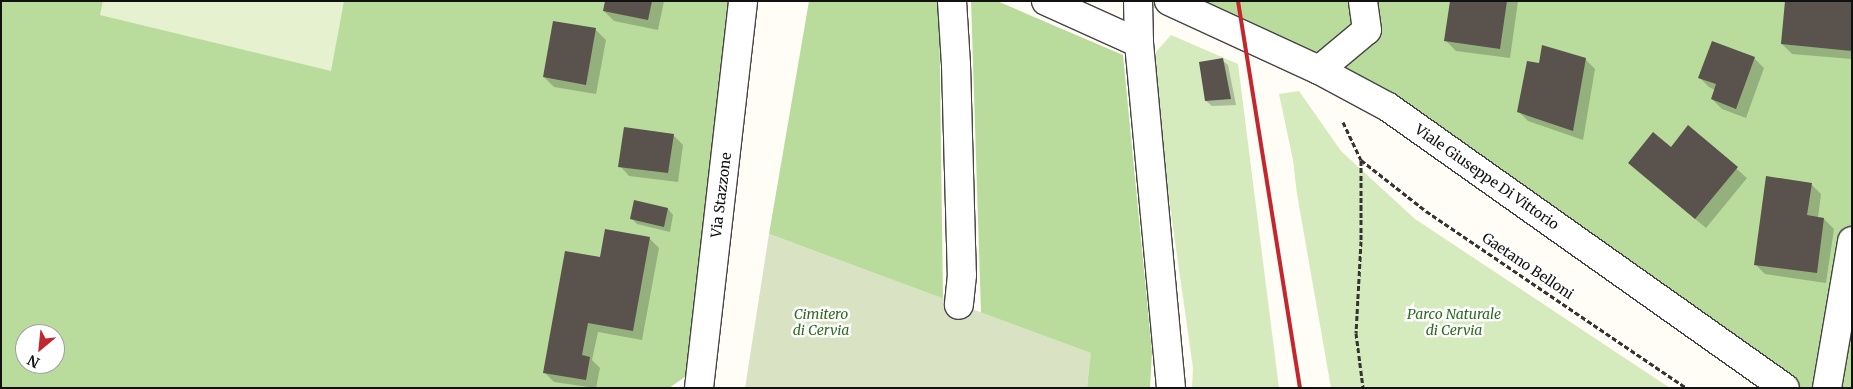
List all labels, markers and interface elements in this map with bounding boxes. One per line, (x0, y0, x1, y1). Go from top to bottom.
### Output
street label: Viale Giuseppe Di Vittorio (1412, 121, 1562, 233)
street label: Via Stazzone (707, 151, 735, 239)
street label: Gaetano Belloni (1479, 229, 1577, 303)
park label: Cimitero di Cervia (793, 306, 849, 338)
park label: Parco Naturale di Cervia (1407, 306, 1501, 338)
north arrow (15, 324, 65, 374)
text: N (24, 351, 43, 372)

